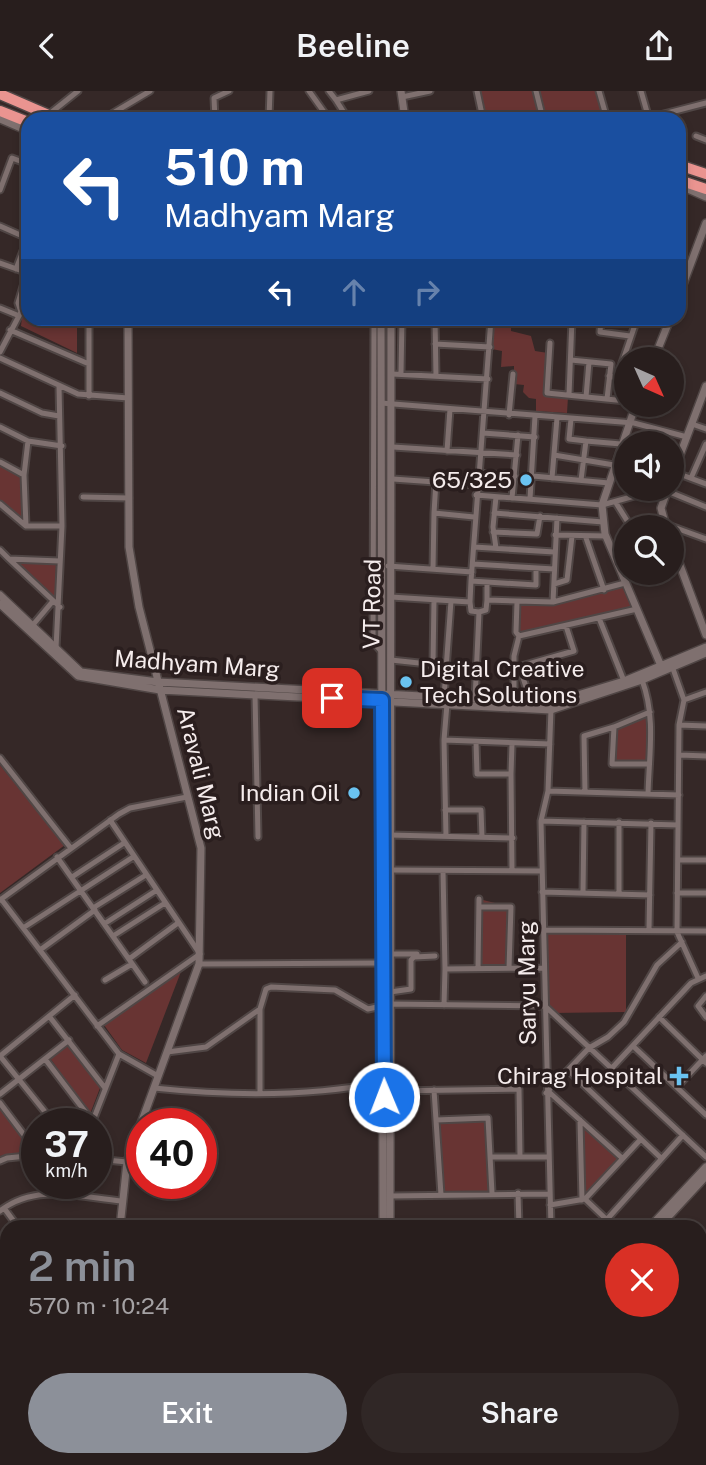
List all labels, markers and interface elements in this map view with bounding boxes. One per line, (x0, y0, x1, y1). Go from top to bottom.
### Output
icon: back (28, 27, 66, 65)
text: Beeline (296, 27, 410, 64)
icon: share (640, 27, 678, 65)
text: 510 m (164, 138, 305, 196)
icon: left (49, 140, 140, 231)
text: Madhyam Marg (164, 197, 395, 234)
icon: left (262, 273, 300, 311)
icon: ahead (335, 273, 373, 311)
icon: right (408, 273, 446, 311)
north arrow (614, 347, 684, 417)
map controls (614, 347, 684, 585)
button: sound (614, 431, 684, 501)
place label: 65/325 (432, 466, 512, 493)
marker: 65/325 (518, 472, 534, 488)
button: search (614, 515, 684, 585)
street label: VT Road (357, 559, 386, 649)
street label: Madhyam Marg (113, 644, 281, 683)
place label: Digital Creative Tech Solutions (420, 655, 585, 708)
pin (302, 668, 362, 728)
marker: Digital Creative Tech Solutions (398, 674, 414, 690)
icon: arrive (313, 679, 351, 717)
street label: Aravali Marg (172, 704, 231, 842)
place label: Indian Oil (240, 779, 340, 806)
marker: Indian Oil (346, 785, 362, 801)
street label: Saryu Marg (512, 921, 541, 1046)
position arrow (347, 1060, 421, 1134)
place label: Chirag Hospital (497, 1062, 663, 1089)
marker: Chirag Hospital (669, 1066, 689, 1086)
speed limit sign: 40 (126, 1108, 217, 1199)
text: 37 (44, 1124, 89, 1165)
text: km/h (45, 1160, 88, 1181)
text: 2 min (28, 1241, 136, 1290)
button: close (605, 1243, 679, 1317)
text: 570 m · 10:24 (28, 1292, 169, 1319)
button: Exit (28, 1373, 347, 1453)
button: Share (361, 1373, 679, 1453)

